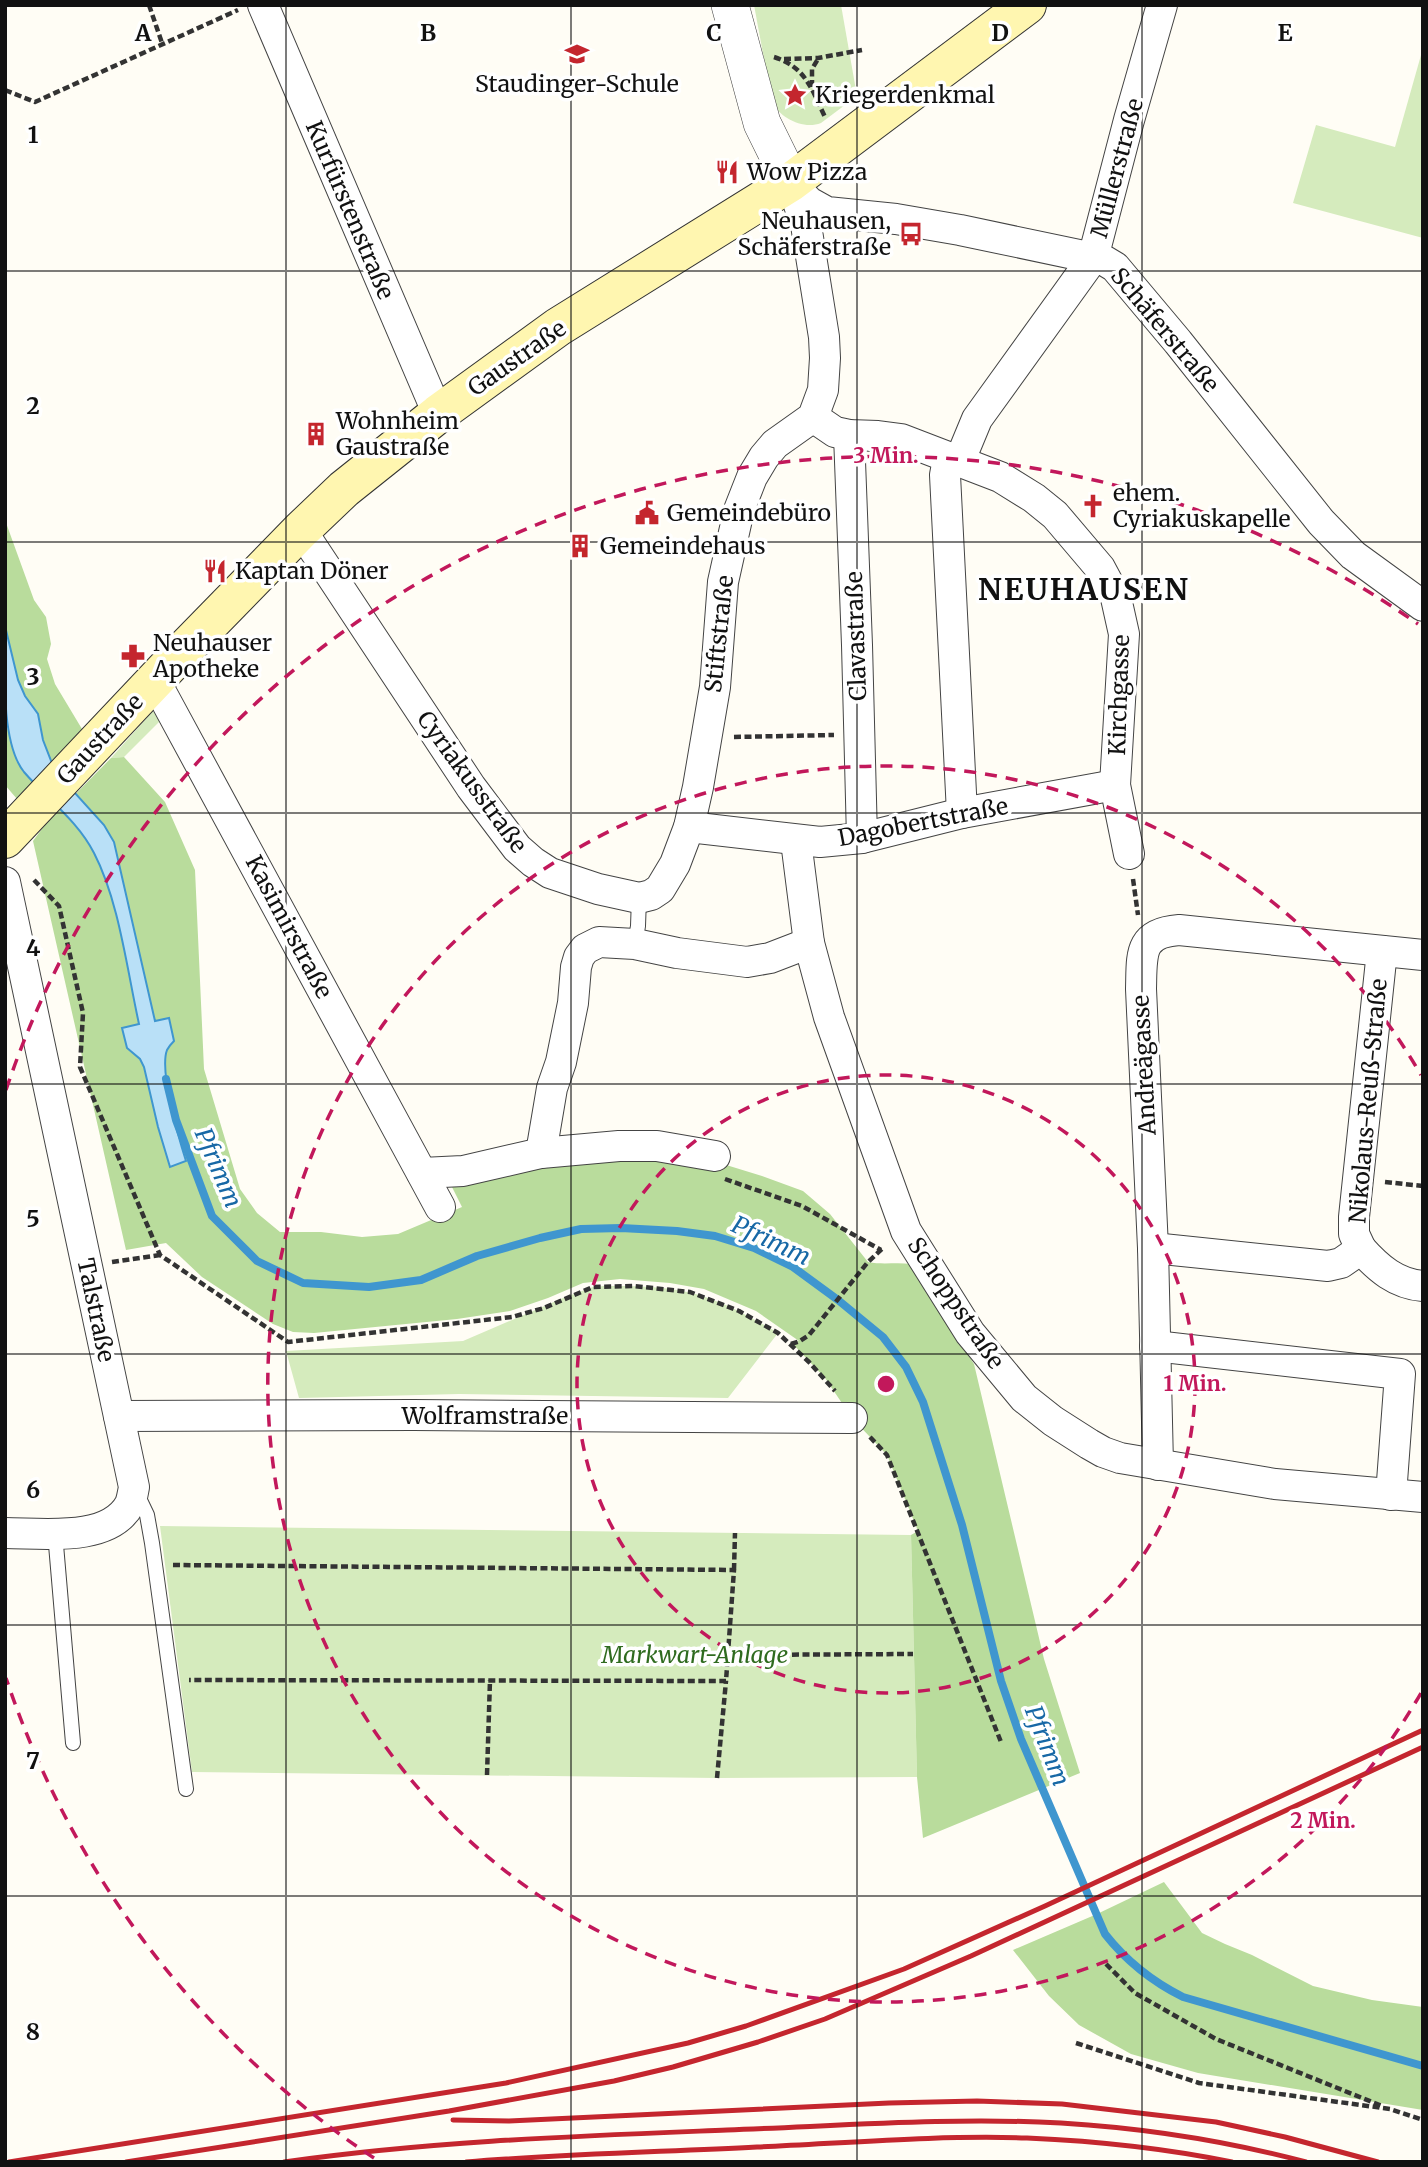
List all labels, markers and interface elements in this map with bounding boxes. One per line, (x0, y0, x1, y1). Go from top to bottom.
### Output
text: A (134, 18, 152, 47)
text: B (420, 18, 436, 47)
text: C (706, 18, 722, 47)
text: D (991, 18, 1009, 47)
text: E (1277, 18, 1293, 47)
school or university icon: Staudinger-Schule (563, 40, 591, 68)
place label: Staudinger-Schule (475, 69, 679, 98)
place label: Kriegerdenkmal (815, 80, 995, 109)
place icon: Kriegerdenkmal (781, 81, 809, 109)
street label: Müllerstraße (1084, 95, 1149, 241)
street label: Kurfürstenstraße (300, 116, 401, 303)
text: 1 (28, 120, 39, 149)
place label: Wow Pizza (746, 157, 867, 186)
restaurant icon: Wow Pizza (713, 158, 741, 186)
place label: Neuhausen, Schäferstraße (738, 206, 891, 261)
bus stop icon: Neuhausen, Schäferstraße (897, 220, 925, 248)
street label: Schäferstraße (1105, 262, 1226, 398)
street label: Gaustraße (462, 313, 571, 402)
text: 2 (26, 391, 40, 420)
place label: Wohnheim Gaustraße (335, 406, 459, 461)
building icon: Wohnheim Gaustraße (302, 420, 330, 448)
text: 3 Min. (853, 442, 919, 469)
place label: ehem. Cyriakuskapelle (1113, 478, 1291, 533)
church icon: ehem. Cyriakuskapelle (1079, 492, 1107, 520)
place label: Gemeindebüro (667, 498, 831, 527)
public building icon: Gemeindebüro (633, 499, 661, 527)
place label: Gemeindehaus (600, 531, 765, 560)
building icon: Gemeindehaus (566, 532, 594, 560)
place label: Kaptan Döner (235, 556, 389, 585)
restaurant icon: Kaptan Döner (201, 557, 229, 585)
district label: NEUHAUSEN (978, 570, 1190, 608)
street label: Clavastraße (839, 571, 872, 701)
street label: Stiftstraße (698, 574, 739, 694)
place label: Neuhauser Apotheke (152, 628, 272, 683)
street label: Kirchgasse (1102, 634, 1135, 756)
pharmacy icon: Neuhauser Apotheke (119, 642, 147, 670)
text: 3 (26, 662, 40, 691)
street label: Gaustraße (50, 687, 149, 790)
street label: Cyriakusstraße (411, 705, 534, 858)
street label: Dagobertstraße (835, 791, 1010, 852)
street label: Kasimirstraße (240, 850, 339, 1003)
text: 4 (26, 933, 41, 962)
street label: Nikolaus-Reuß-Straße (1342, 977, 1393, 1225)
street label: Andreägasse (1125, 994, 1162, 1137)
water label: Pfrimm (188, 1123, 249, 1212)
text: 5 (26, 1204, 40, 1233)
water label: Pfrimm (727, 1209, 816, 1272)
street label: Schoppstraße (902, 1231, 1011, 1374)
street label: Talstraße (71, 1255, 122, 1364)
text: 1 Min. (1164, 1370, 1226, 1397)
centre of rings (874, 1372, 898, 1396)
street label: Wolframstraße (401, 1401, 568, 1430)
text: 6 (26, 1475, 40, 1504)
park label: Markwart-Anlage (601, 1640, 788, 1669)
water label: Pfrimm (1018, 1701, 1077, 1790)
text: 7 (26, 1746, 40, 1775)
text: 2 Min. (1290, 1807, 1356, 1834)
text: 8 (26, 2017, 40, 2046)

